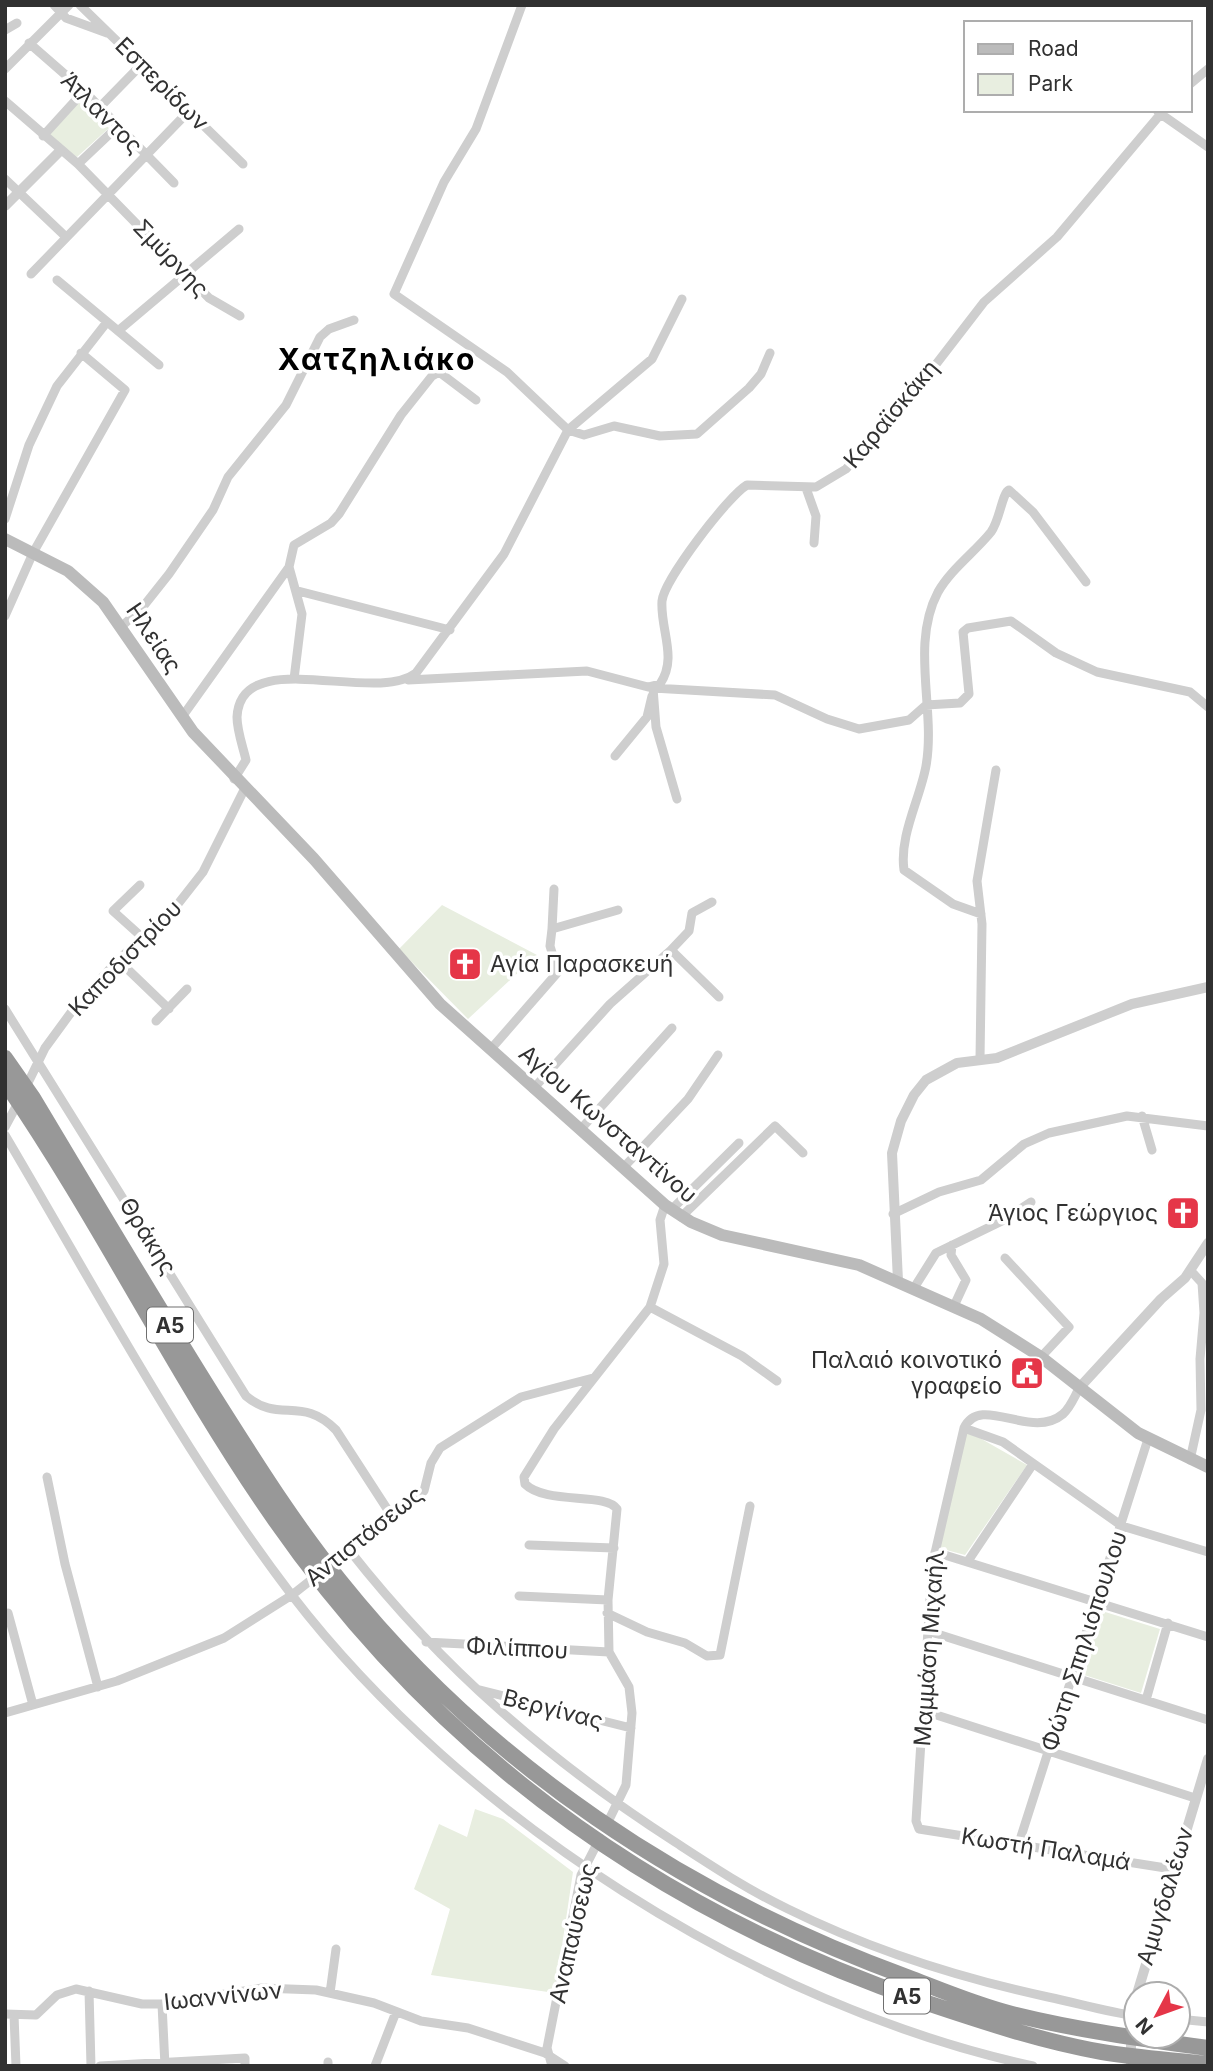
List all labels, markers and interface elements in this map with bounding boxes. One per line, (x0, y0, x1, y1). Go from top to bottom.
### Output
legend (964, 21, 1192, 112)
street label: Εσπερίδων (110, 32, 214, 136)
text: Road (1028, 36, 1079, 61)
street label: Άτλαντος (55, 66, 149, 160)
text: Park (1028, 71, 1073, 96)
street label: Σμύρνης (127, 213, 215, 303)
district label: Χατζηλιάκο (278, 341, 476, 377)
street label: Καραϊσκάκη (838, 354, 944, 474)
street label: Ηλείας (120, 597, 188, 679)
street label: Καποδιστρίου (63, 894, 187, 1022)
church icon: Αγία Παρασκευή (446, 945, 484, 983)
place label: Αγία Παρασκευή (490, 950, 673, 978)
street label: Αγίου Κωνσταντίνου (513, 1039, 703, 1209)
street label: Θράκης (113, 1192, 183, 1280)
church icon: Άγιος Γεώργιος (1164, 1194, 1202, 1232)
place label: Άγιος Γεώργιος (988, 1199, 1158, 1227)
road number: Α5 (147, 1308, 193, 1342)
place label: Παλαιό κοινοτικό γραφείο (811, 1346, 1002, 1400)
public building icon: Παλαιό κοινοτικό γραφείο (1008, 1354, 1046, 1392)
street label: Αντιστάσεως (299, 1480, 429, 1592)
street label: Φώτη Σπηλιόπουλου (1035, 1527, 1133, 1755)
street label: Μαμμάση Μιχαήλ (908, 1549, 950, 1747)
street label: Φιλίππου (465, 1631, 569, 1665)
street label: Βεργίνας (500, 1683, 606, 1735)
street label: Κωστή Παλαμά (959, 1822, 1133, 1876)
street label: Αμυγδαλέων (1131, 1824, 1199, 1968)
street label: Αναπαύσεως (543, 1860, 603, 2006)
street label: Ιωαννίνων (162, 1976, 284, 2016)
road number: Α5 (884, 1979, 930, 2014)
north arrow (1122, 1980, 1192, 2050)
text: N (1131, 2013, 1158, 2039)

